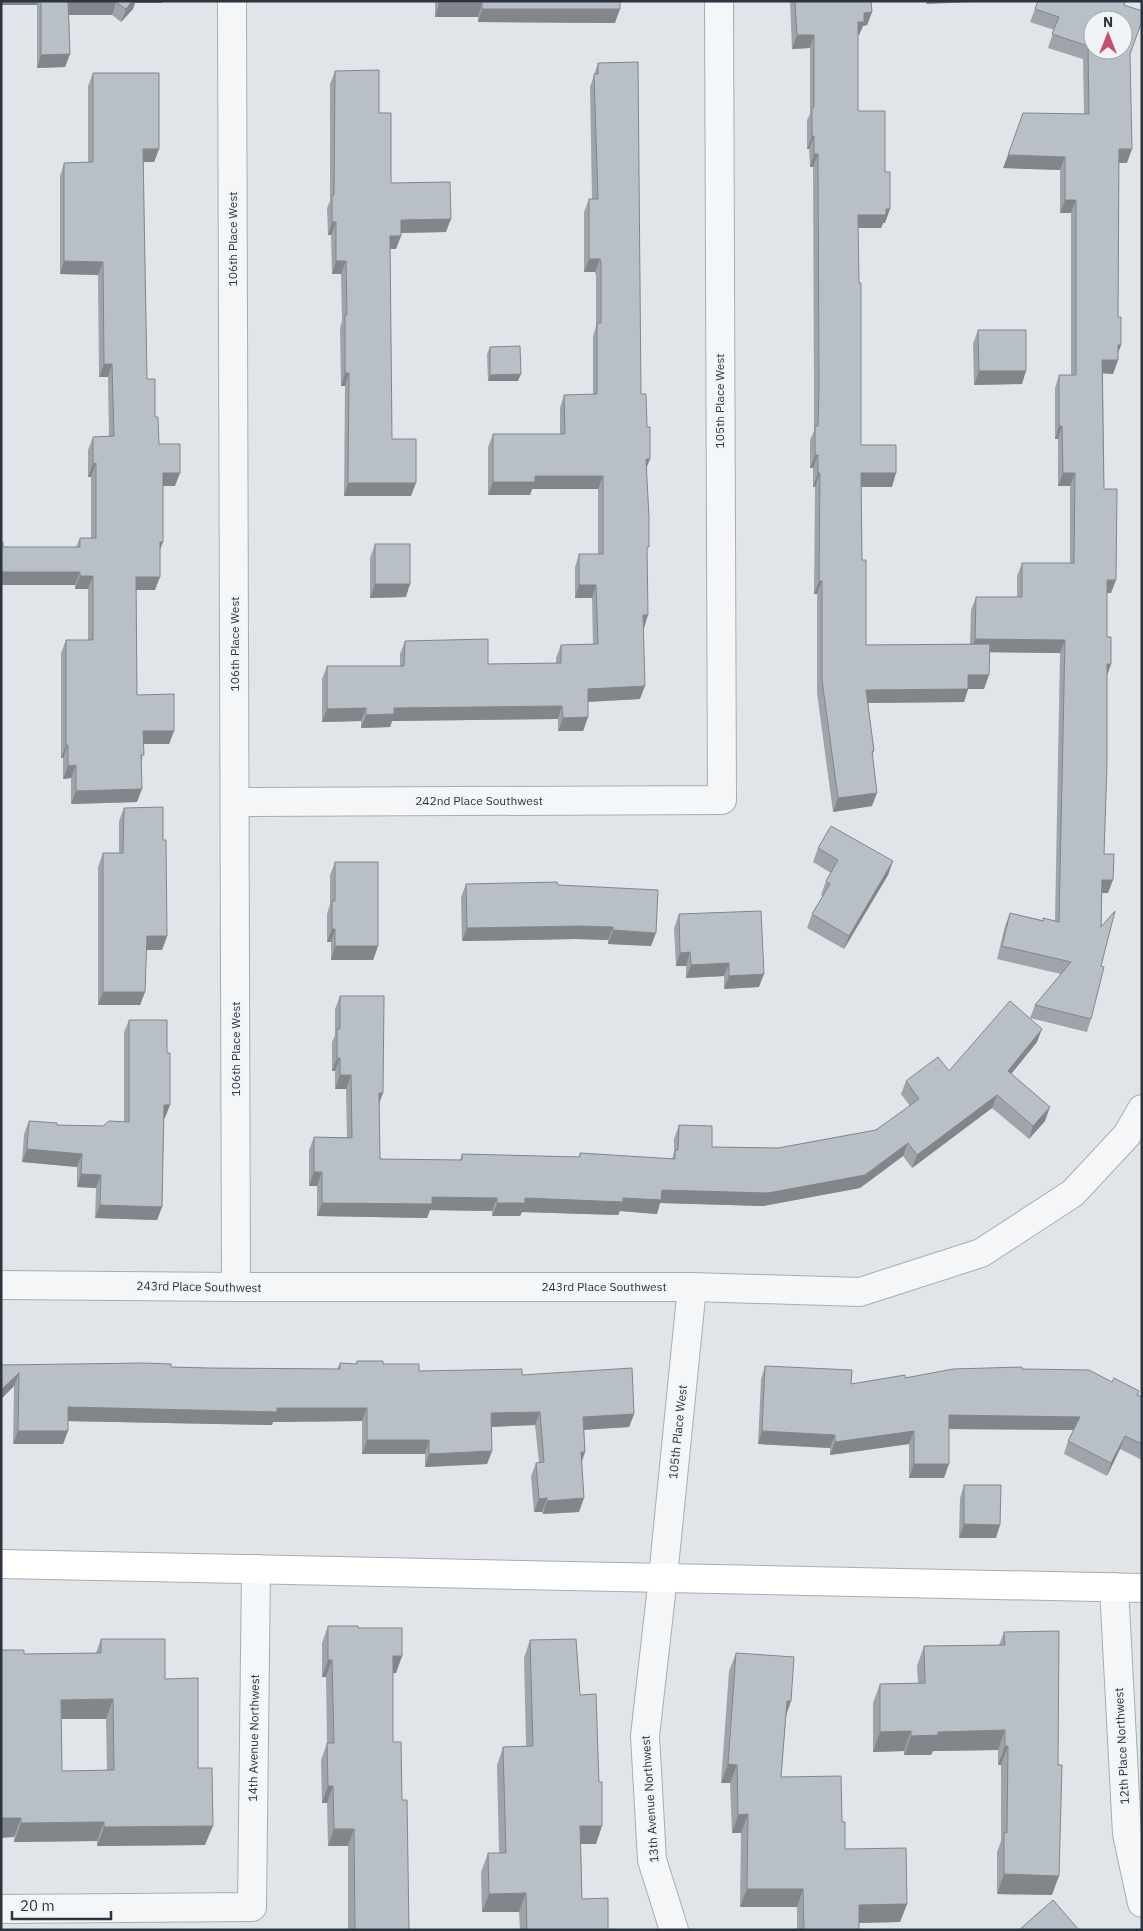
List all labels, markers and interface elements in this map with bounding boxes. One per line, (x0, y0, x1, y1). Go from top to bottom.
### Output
north arrow (1083, 10, 1133, 60)
text: N (1103, 13, 1113, 31)
street label: 106th Place West (225, 192, 240, 286)
street label: 105th Place West (712, 354, 727, 448)
street label: 106th Place West (227, 597, 242, 691)
street label: 242nd Place Southwest (415, 793, 543, 808)
street label: 106th Place West (228, 1002, 243, 1096)
street label: 243rd Place Southwest (136, 1278, 262, 1295)
street label: 243rd Place Southwest (541, 1279, 667, 1294)
street label: 105th Place West (665, 1384, 690, 1480)
street label: 14th Avenue Northwest (245, 1674, 262, 1802)
street label: 12th Place Northwest (1111, 1687, 1132, 1805)
street label: 13th Avenue Northwest (638, 1735, 661, 1863)
scale bar (12, 1888, 111, 1920)
text: 20 m (20, 1896, 55, 1915)

